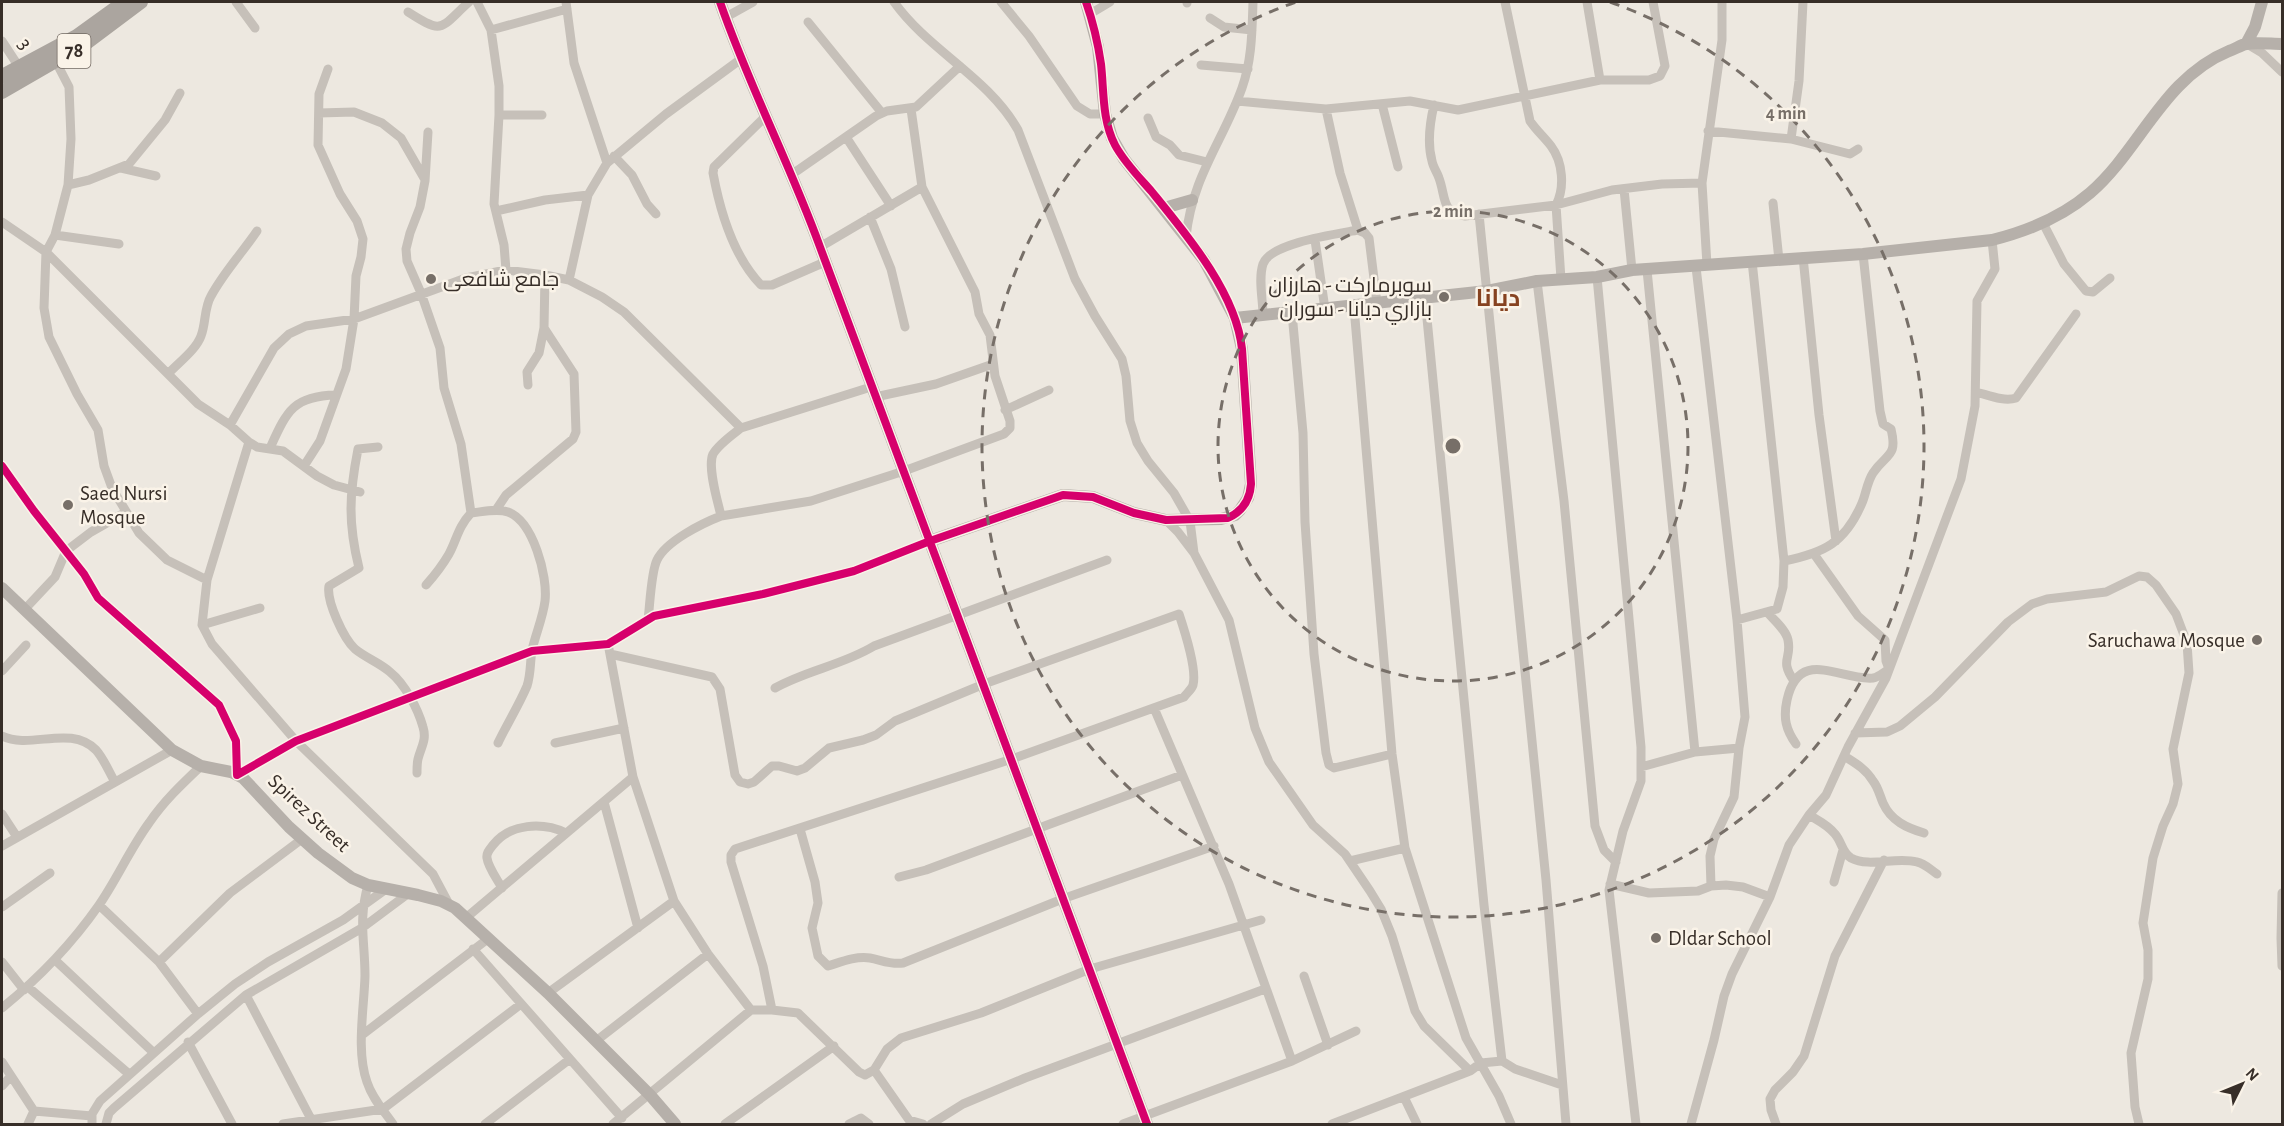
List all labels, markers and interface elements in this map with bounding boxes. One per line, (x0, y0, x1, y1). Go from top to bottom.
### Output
road number: 78 (58, 34, 90, 68)
street label: 3 (14, 35, 36, 53)
text: 4 min (1766, 105, 1806, 123)
text: 2 min (1433, 203, 1473, 221)
place label: جامع شافعی (443, 269, 559, 293)
marker: جامع شافعی (424, 272, 438, 286)
place label: سوبرماركت - هارزان بازاري ديانا - سوران (1268, 275, 1432, 325)
district label: دیانا (1476, 287, 1520, 311)
marker: سوبرماركت - هارزان بازاري ديانا - سوران (1437, 290, 1451, 304)
centre of rings (1443, 436, 1463, 456)
place label: Saed Nursi Mosque (80, 483, 167, 528)
marker: Saed Nursi Mosque (61, 498, 75, 512)
place label: Saruchawa Mosque (2088, 630, 2245, 651)
marker: Saruchawa Mosque (2250, 633, 2264, 647)
street label: Spirez Street (264, 770, 354, 856)
place label: Dldar School (1668, 928, 1772, 949)
marker: Dldar School (1649, 931, 1663, 945)
north arrow (2212, 1054, 2272, 1114)
text: N (2243, 1065, 2262, 1084)

